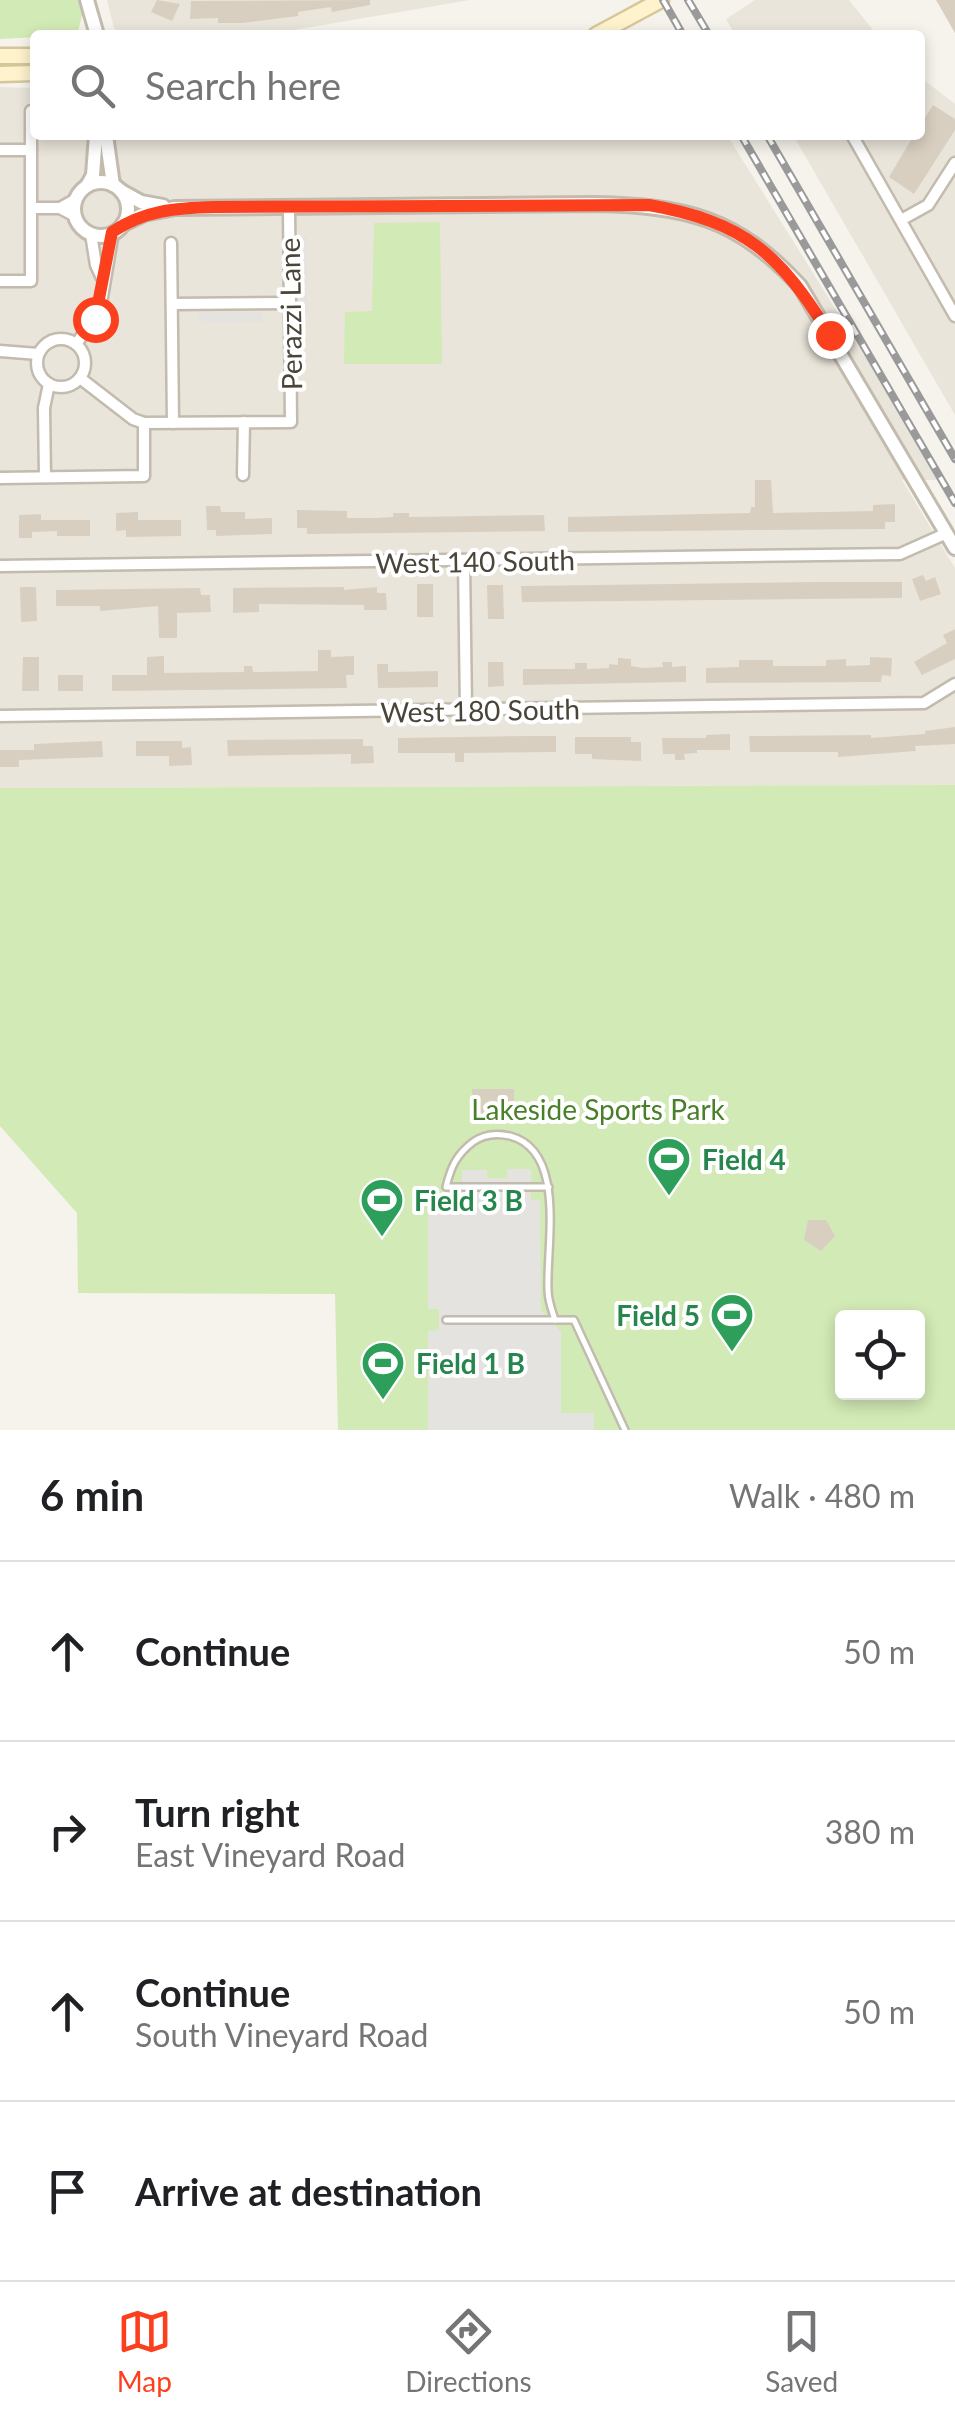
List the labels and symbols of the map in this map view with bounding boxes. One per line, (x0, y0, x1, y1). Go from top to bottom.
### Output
street label: Perazzi Lane (272, 237, 308, 391)
route start (73, 297, 119, 343)
route end (808, 313, 854, 359)
street label: West 140 South (375, 542, 575, 580)
street label: West 180 South (380, 691, 580, 729)
park label: Lakeside Sports Park (471, 1092, 726, 1126)
sports icon: Field 4 (646, 1136, 692, 1197)
place label: Field 4 (702, 1142, 786, 1176)
sports icon: Field 3 B (359, 1177, 405, 1238)
place label: Field 3 B (414, 1183, 523, 1217)
sports icon: Field 5 (709, 1292, 755, 1353)
place label: Field 5 (616, 1298, 700, 1332)
sports icon: Field 1 B (360, 1340, 406, 1401)
place label: Field 1 B (416, 1346, 525, 1380)

